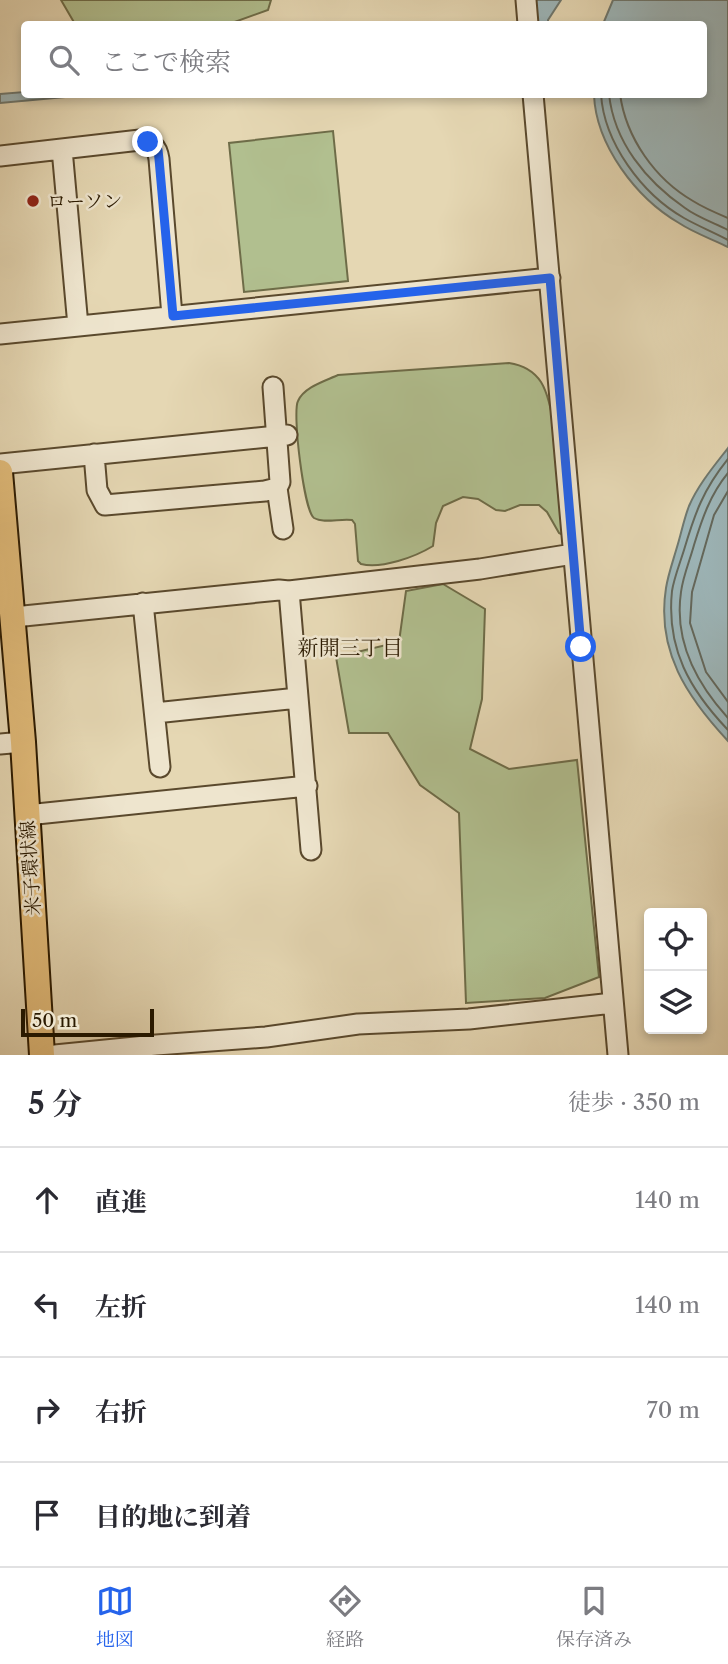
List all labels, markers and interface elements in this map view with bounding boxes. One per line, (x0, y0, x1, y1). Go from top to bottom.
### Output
search box (21, 21, 707, 98)
icon: search (45, 41, 83, 79)
text: ここで検索 (101, 46, 231, 78)
route end (132, 126, 163, 157)
place label: ローソン (47, 190, 122, 213)
marker: ローソン (25, 193, 41, 209)
route start (565, 631, 596, 662)
district label: 新開三丁目 (298, 635, 403, 660)
street label: 米子環状線 (16, 820, 45, 916)
map controls (644, 908, 707, 1034)
button: locate (644, 908, 707, 971)
button: layers (644, 971, 707, 1034)
scale bar (21, 1006, 154, 1038)
text: 50 m (32, 1009, 77, 1032)
text: 5 分 (28, 1085, 82, 1122)
text: 徒歩 · 350 m (568, 1088, 700, 1116)
icon: ahead (28, 1181, 66, 1219)
text: 直進 (95, 1186, 147, 1218)
text: 140 m (635, 1186, 700, 1214)
icon: left (28, 1286, 66, 1324)
text: 左折 (95, 1291, 147, 1323)
text: 140 m (635, 1291, 700, 1319)
icon: right (28, 1391, 66, 1429)
text: 右折 (95, 1396, 147, 1428)
text: 70 m (647, 1396, 700, 1424)
icon: arrive (28, 1496, 66, 1534)
text: 目的地に到着 (95, 1501, 251, 1533)
tab: 地図 (96, 1582, 134, 1651)
tab: 経路 (326, 1582, 364, 1651)
tab: 保存済み (556, 1582, 632, 1651)

